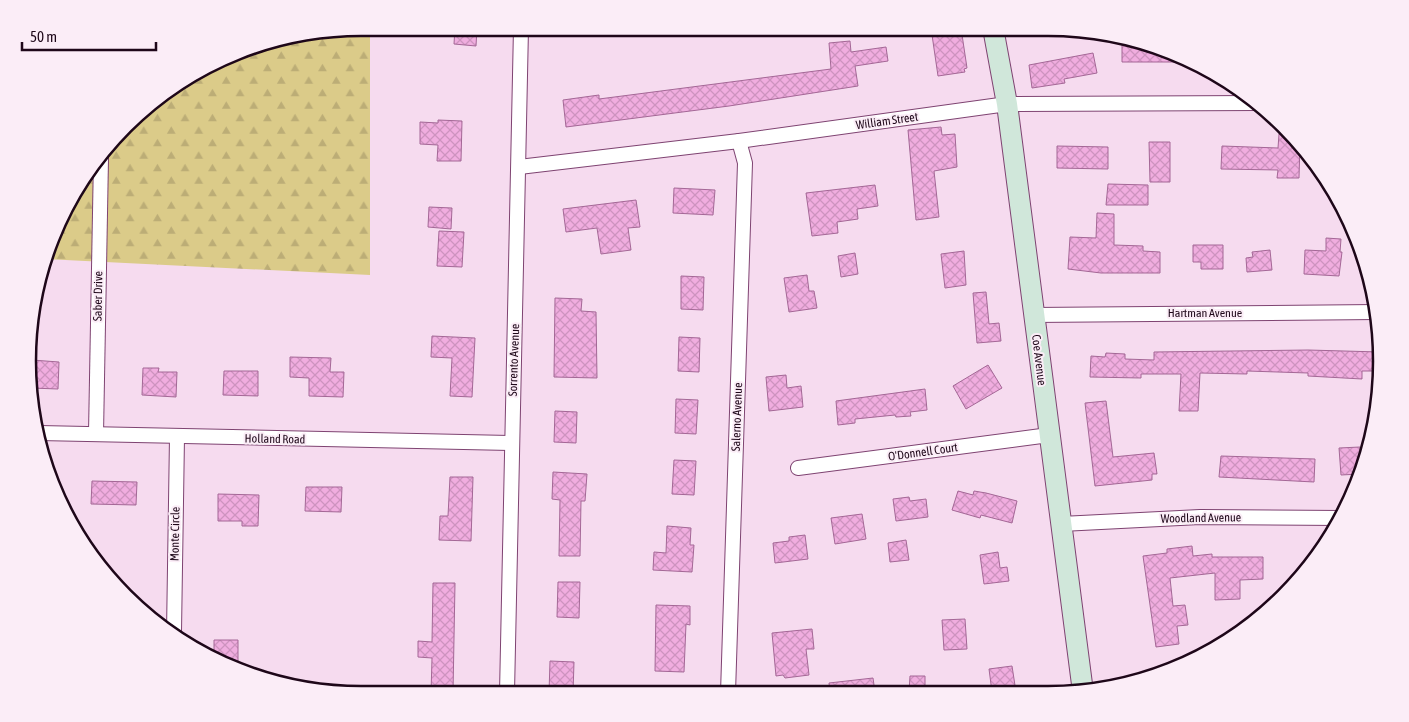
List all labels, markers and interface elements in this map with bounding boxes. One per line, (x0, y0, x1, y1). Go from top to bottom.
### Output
scale bar (22, 20, 156, 52)
text: 50 m (30, 28, 57, 45)
street label: William Street (855, 110, 920, 132)
street label: Saber Drive (91, 271, 105, 321)
street label: Hartman Avenue (1168, 306, 1242, 320)
street label: Sorrento Avenue (506, 323, 522, 397)
street label: Coe Avenue (1029, 334, 1049, 386)
street label: Salerno Avenue (729, 382, 745, 452)
street label: Holland Road (245, 431, 305, 447)
street label: O'Donnell Court (887, 440, 959, 464)
street label: Monte Circle (168, 507, 182, 561)
street label: Woodland Avenue (1161, 510, 1241, 526)

